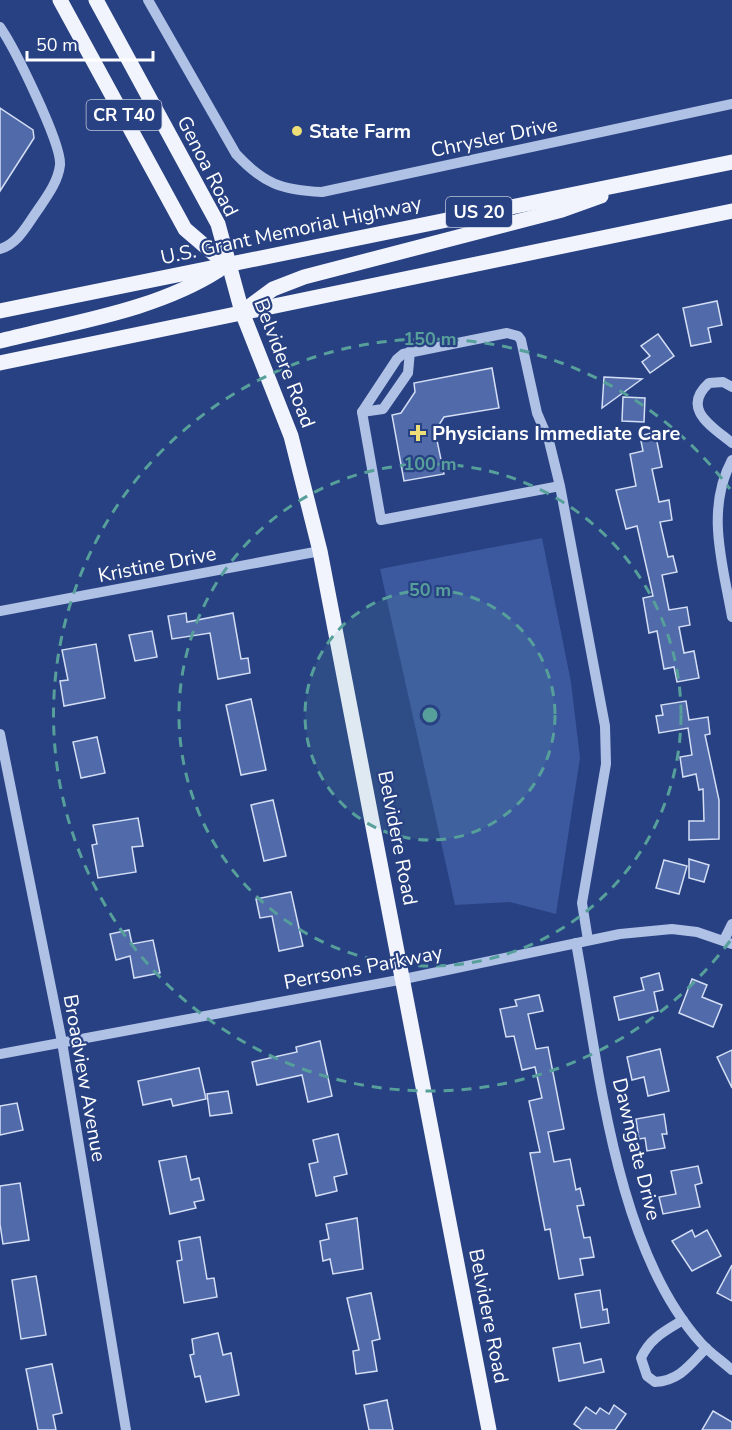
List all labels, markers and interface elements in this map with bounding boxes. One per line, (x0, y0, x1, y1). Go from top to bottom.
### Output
scale bar (27, 24, 153, 62)
text: 50 m (36, 33, 78, 57)
road number: CR T40 (86, 100, 162, 130)
street label: Genoa Road (171, 111, 245, 221)
street label: Chrysler Drive (428, 111, 560, 164)
place label: State Farm (309, 118, 411, 145)
marker: State Farm (290, 124, 304, 138)
street label: U.S. Grant Memorial Highway (158, 189, 425, 271)
road number: US 20 (446, 197, 512, 227)
street label: Belvidere Road (247, 295, 322, 432)
text: 150 m (403, 327, 457, 351)
place label: Physicians Immediate Care (432, 420, 680, 447)
marker: Physicians Immediate Care (409, 424, 427, 442)
text: 100 m (403, 452, 457, 476)
street label: Kristine Drive (96, 540, 219, 589)
text: 50 m (409, 578, 451, 602)
centre of rings (420, 705, 440, 725)
street label: Belvidere Road (371, 769, 424, 908)
street label: Perrsons Parkway (282, 939, 445, 996)
street label: Broadview Avenue (57, 992, 113, 1164)
street label: Dawngate Drive (606, 1075, 667, 1223)
street label: Belvidere Road (462, 1247, 515, 1386)

